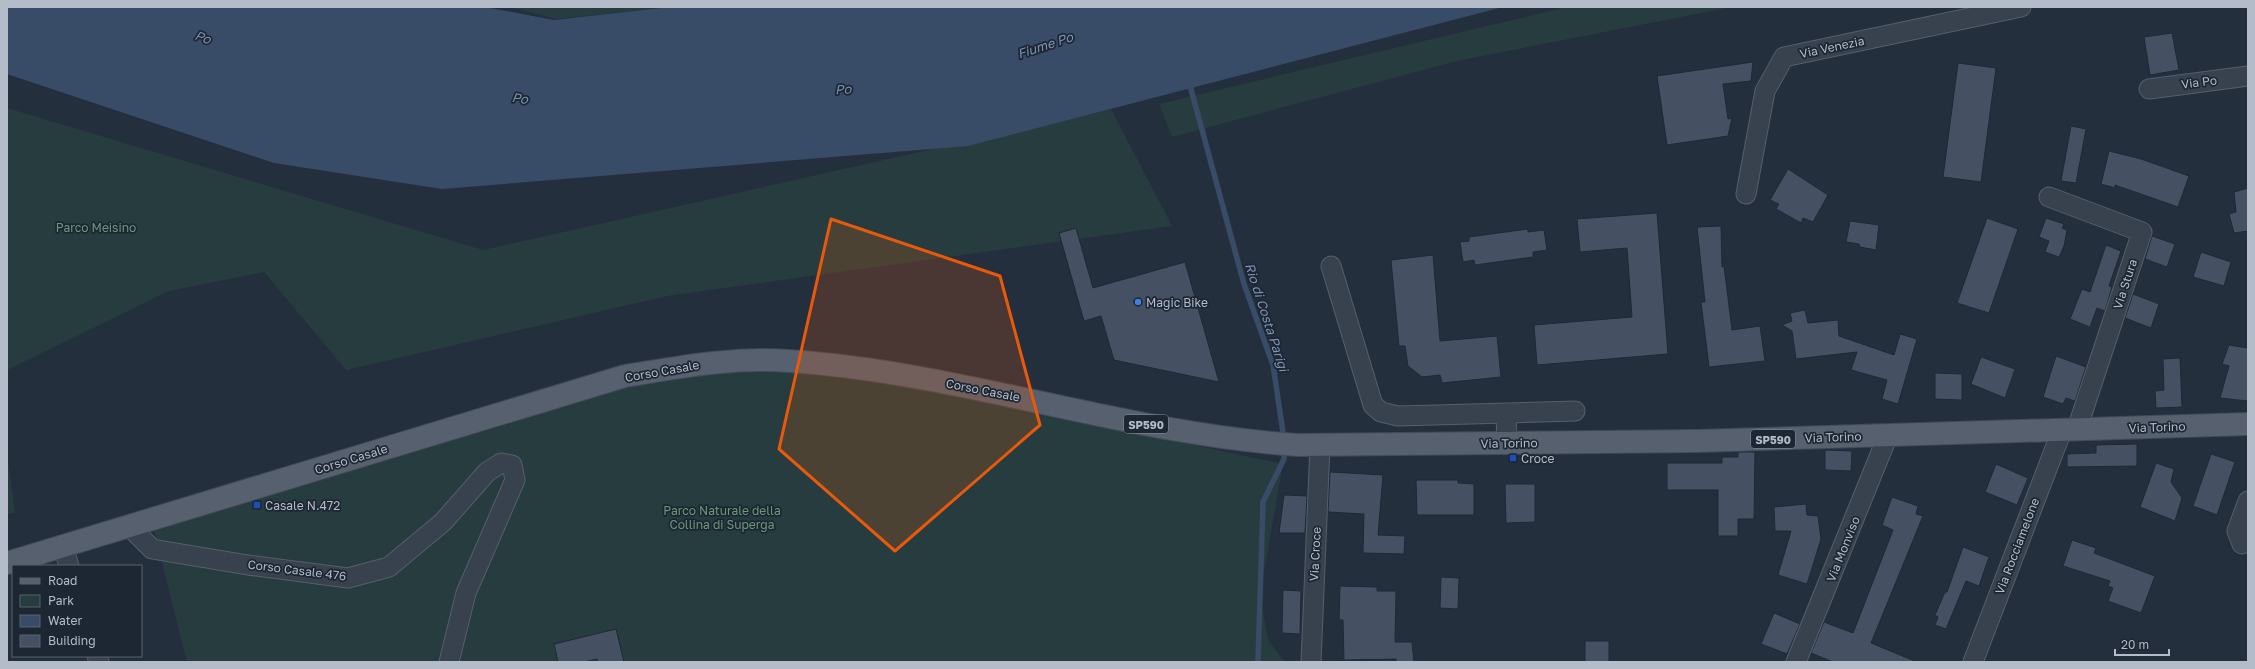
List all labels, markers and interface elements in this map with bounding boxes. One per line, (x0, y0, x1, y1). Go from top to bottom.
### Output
water label: Po (193, 27, 214, 48)
water label: Fiume Po (1015, 28, 1076, 62)
street label: Via Venezia (1798, 33, 1866, 61)
street label: Via Po (2180, 72, 2218, 92)
water label: Po (834, 80, 853, 98)
water label: Po (511, 89, 530, 107)
park label: Parco Meisino (56, 220, 136, 235)
street label: Via Stura (2110, 257, 2140, 311)
water label: Rio di Costa Parigi (1242, 261, 1293, 375)
place label: Magic Bike (1146, 295, 1208, 310)
marker: Magic Bike (1133, 297, 1143, 307)
street label: Corso Casale (624, 357, 700, 385)
street label: Corso Casale (945, 375, 1021, 405)
road number: SP590 (1124, 415, 1168, 433)
street label: Via Torino (2128, 419, 2186, 435)
street label: Via Torino (1804, 429, 1862, 445)
road number: SP590 (1751, 430, 1795, 448)
street label: Via Torino (1480, 435, 1538, 451)
street label: Corso Casale (313, 441, 389, 477)
place label: Croce (1521, 451, 1554, 466)
marker: Croce (1508, 453, 1518, 463)
street label: Via Rocciamelone (1992, 496, 2042, 596)
place label: Casale N.472 (265, 498, 340, 513)
marker: Casale N.472 (252, 500, 262, 510)
park label: Parco Naturale della Collina di Superga (663, 503, 781, 532)
street label: Via Monviso (1823, 514, 1863, 584)
street label: Via Croce (1306, 526, 1324, 582)
street label: Corso Casale 476 (247, 557, 347, 583)
legend (12, 565, 142, 657)
text: Road (48, 573, 77, 588)
text: Park (48, 593, 74, 608)
text: Water (48, 613, 82, 628)
scale bar (2115, 631, 2169, 657)
text: Building (48, 633, 96, 648)
text: 20 m (2121, 637, 2149, 652)

